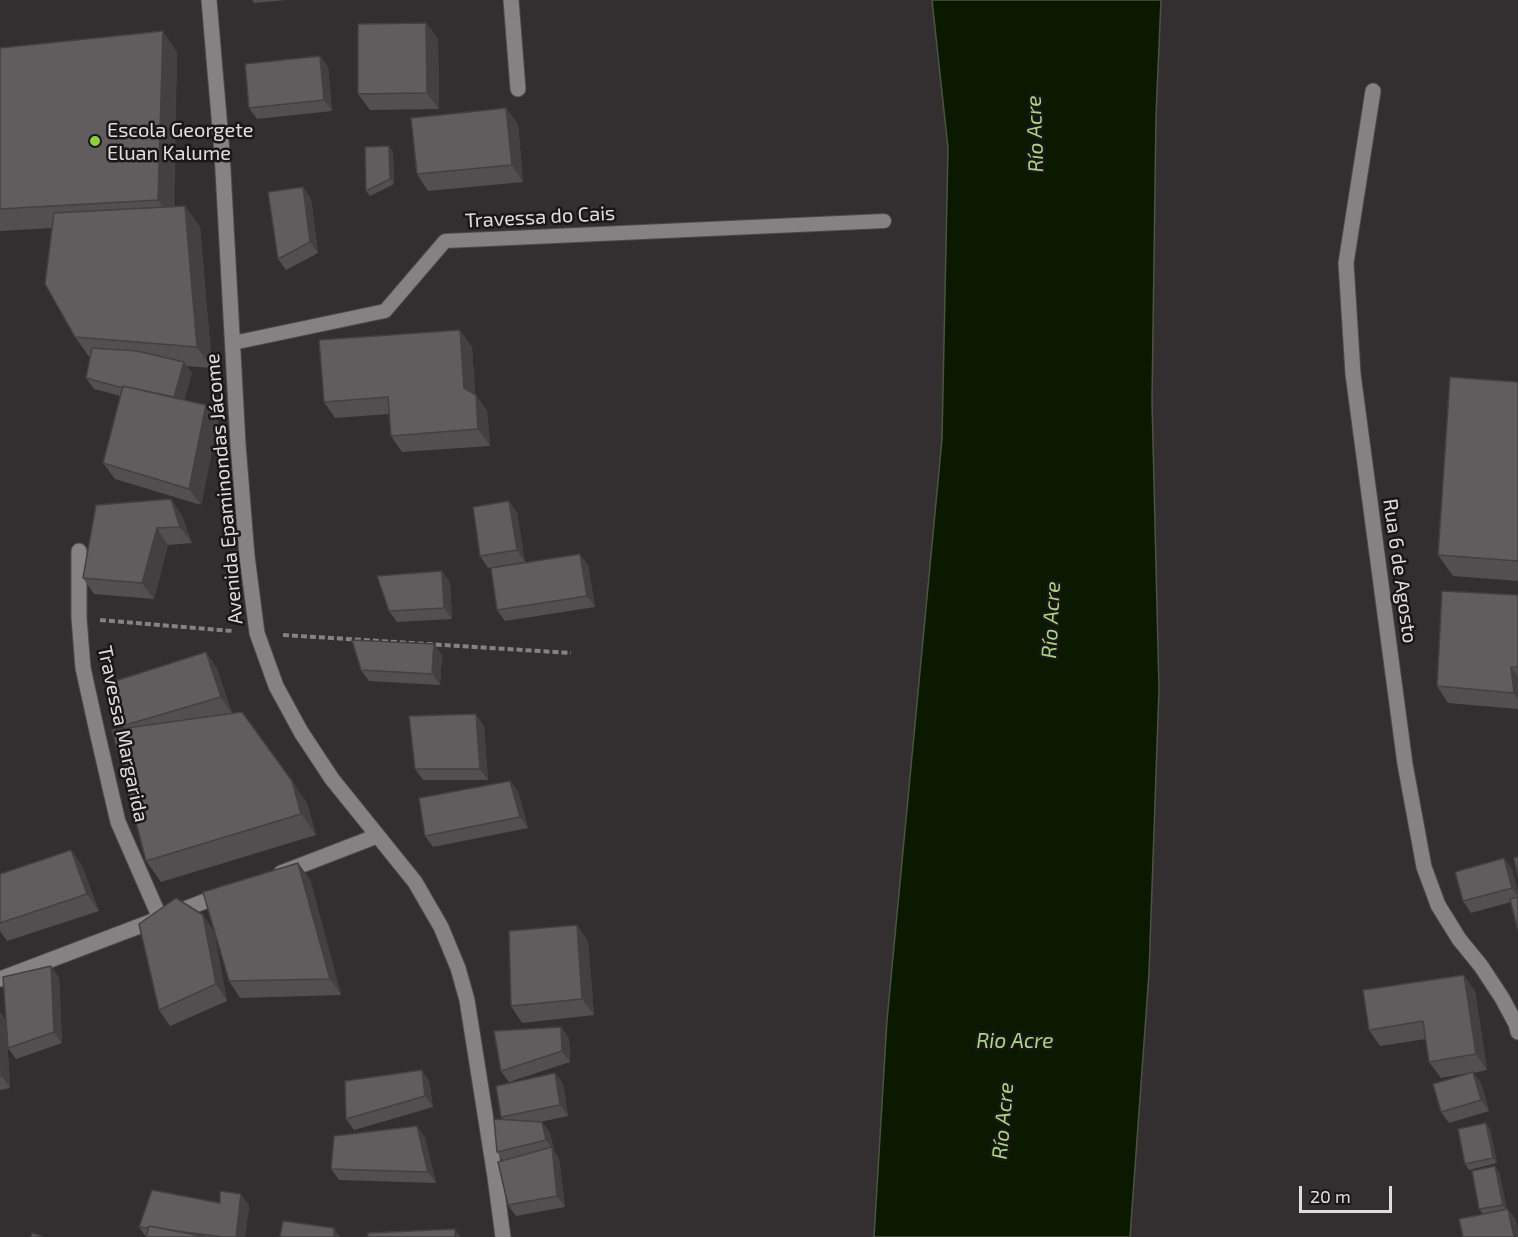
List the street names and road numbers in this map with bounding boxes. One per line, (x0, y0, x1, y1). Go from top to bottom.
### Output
street label: Travessa do Cais (464, 201, 616, 233)
street label: Avenida Epaminondas Jácome (200, 353, 248, 625)
street label: Rua 6 de Agosto (1378, 497, 1422, 645)
street label: Travessa Margarida (93, 644, 153, 824)

